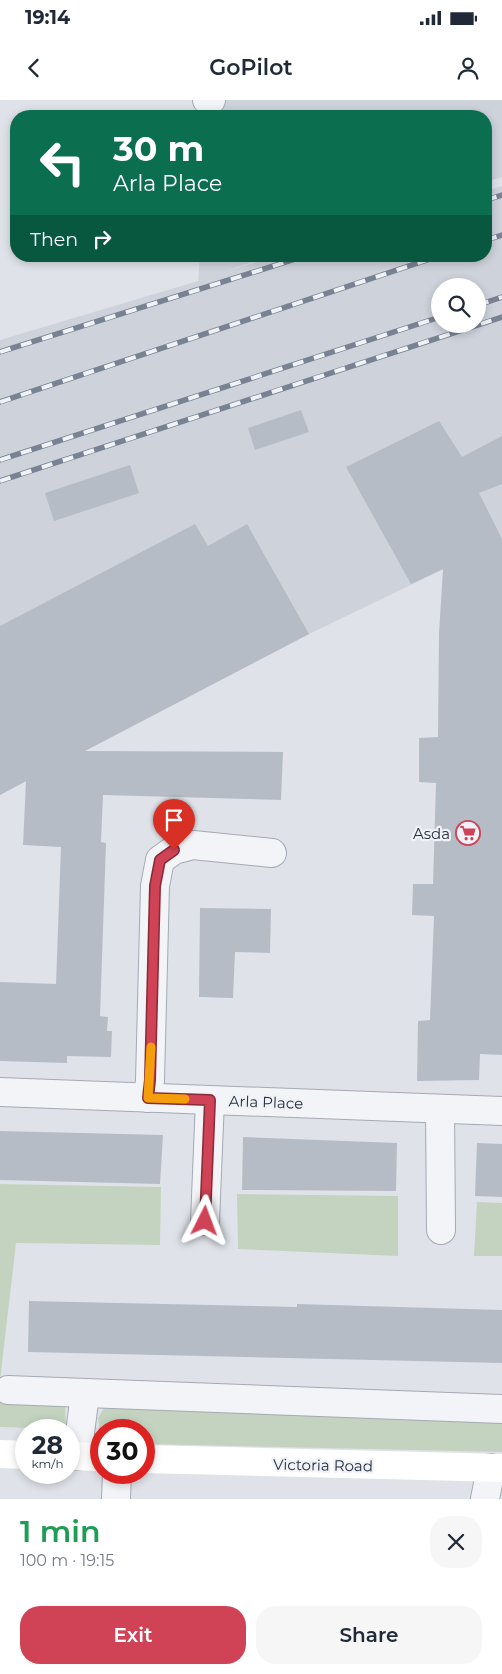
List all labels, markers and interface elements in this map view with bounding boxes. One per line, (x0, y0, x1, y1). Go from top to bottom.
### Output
text: 19:14 (25, 6, 70, 29)
icon: back (20, 54, 48, 82)
text: GoPilot (209, 54, 293, 81)
icon: person (454, 54, 482, 82)
text: 30 m (113, 127, 204, 170)
icon: left (30, 130, 95, 195)
text: Arla Place (113, 170, 222, 197)
icon: right (88, 225, 116, 253)
text: Then (30, 228, 78, 251)
map controls (431, 278, 486, 333)
button: search (431, 278, 486, 333)
pin (153, 799, 195, 850)
icon: arrive (160, 806, 188, 834)
supermarket icon: Asda (455, 820, 481, 846)
place label: Asda (413, 824, 450, 843)
street label: Arla Place (228, 1091, 304, 1113)
position arrow (178, 1194, 230, 1246)
speed limit sign: 30 (90, 1419, 155, 1484)
text: 28 (32, 1430, 63, 1460)
street label: Victoria Road (273, 1455, 373, 1475)
text: km/h (31, 1456, 64, 1471)
text: 1 min (20, 1513, 101, 1550)
button: close (430, 1516, 482, 1568)
text: 100 m · 19:15 (20, 1551, 114, 1570)
button: Exit (20, 1606, 246, 1664)
button: Share (256, 1606, 482, 1664)

